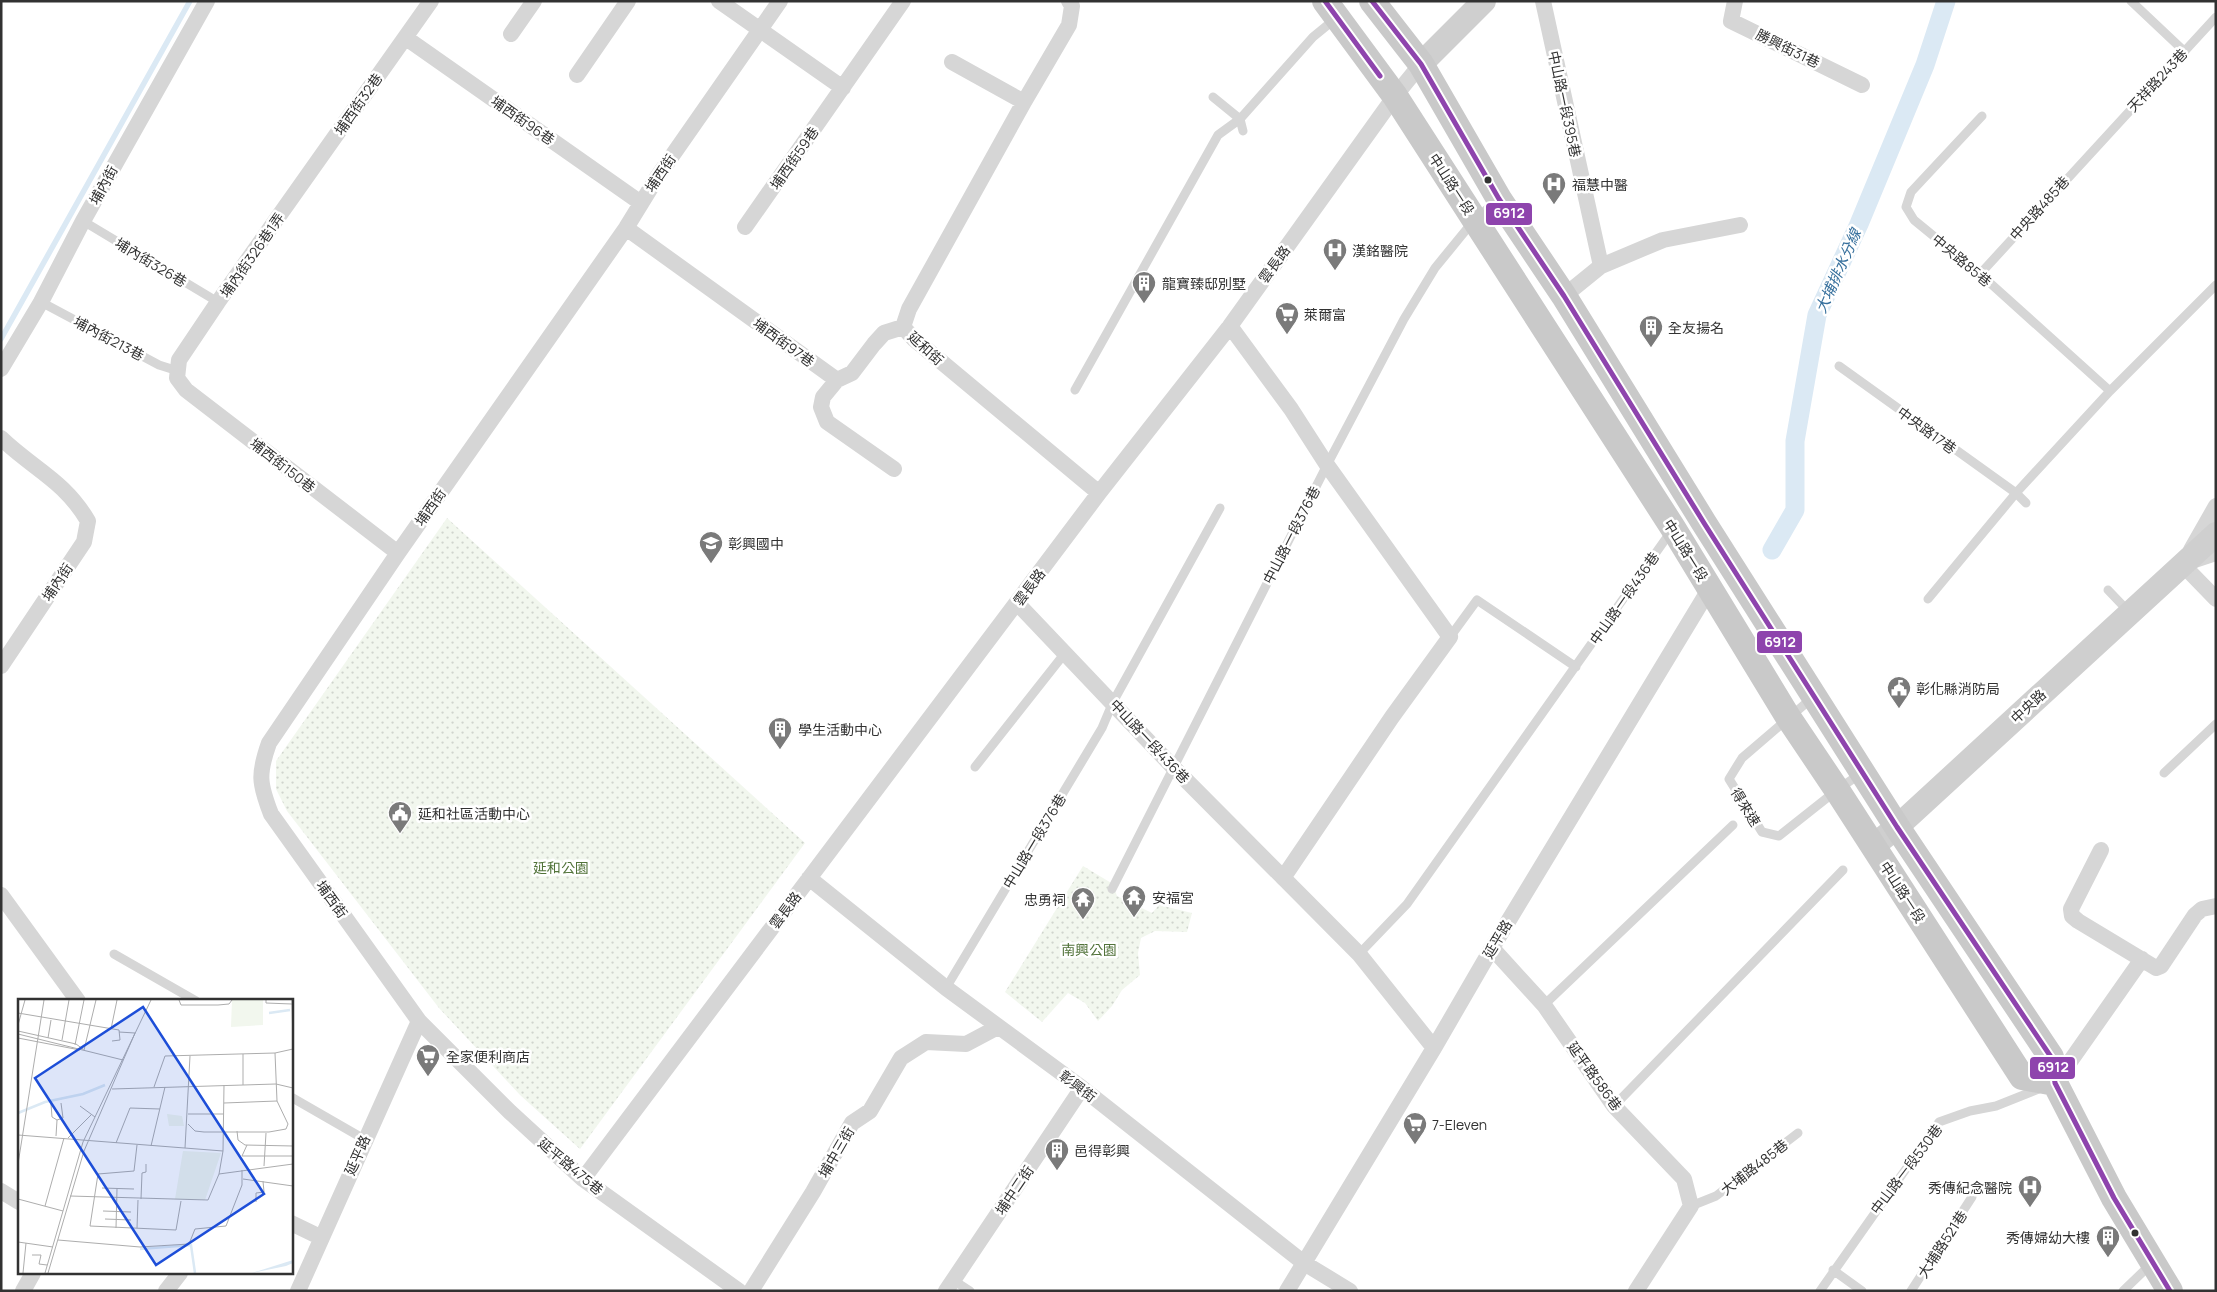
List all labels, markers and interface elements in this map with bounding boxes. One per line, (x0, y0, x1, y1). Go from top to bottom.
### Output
street label: 勝興街31巷 (1753, 24, 1823, 72)
street label: 天祥路243巷 (2123, 44, 2191, 116)
street label: 中山路一段395巷 (1544, 49, 1586, 159)
street label: 埔西街32巷 (330, 69, 386, 139)
street label: 埔西街96巷 (487, 91, 559, 149)
street label: 埔西街59巷 (765, 123, 823, 193)
street label: 中山路一段 (1425, 149, 1479, 219)
street label: 埔西街 (640, 150, 680, 196)
street label: 埔內街 (85, 162, 121, 208)
hospital icon: 福慧中醫 (1541, 171, 1567, 205)
street label: 中央路485巷 (2005, 172, 2073, 244)
unlabelled marker (1483, 175, 1493, 185)
place label: 福慧中醫 (1572, 175, 1628, 194)
line badge: 6912 (1485, 202, 1533, 226)
text: 6912 (1493, 203, 1525, 222)
street label: 埔內街326巷1弄 (216, 209, 288, 301)
water label: 大埔排水分線 (1810, 224, 1867, 316)
street label: 中央路85巷 (1928, 230, 1996, 290)
street label: 埔內街326巷 (112, 233, 190, 291)
hospital icon: 漢銘醫院 (1322, 237, 1348, 271)
street label: 雲長路 (1254, 241, 1294, 287)
place label: 漢銘醫院 (1352, 241, 1408, 260)
building icon: 龍寶臻邸別墅 (1131, 270, 1157, 304)
place label: 龍寶臻邸別墅 (1162, 274, 1246, 293)
supermarket icon: 萊爾富 (1274, 301, 1300, 335)
place label: 萊爾富 (1304, 305, 1346, 324)
street label: 埔內街213巷 (70, 311, 148, 365)
street label: 埔西街97巷 (749, 313, 819, 371)
building icon: 全友揚名 (1638, 314, 1664, 348)
place label: 全友揚名 (1668, 318, 1724, 337)
street label: 延和街 (904, 327, 948, 369)
street label: 中央路17巷 (1894, 402, 1960, 458)
street label: 埔西街150巷 (246, 433, 320, 497)
street label: 中山路一段376巷 (1258, 483, 1324, 587)
street label: 埔西街 (410, 484, 450, 530)
street label: 中山路一段 (1659, 515, 1713, 585)
school or university icon: 彰興國中 (698, 530, 724, 564)
place label: 彰興國中 (728, 534, 784, 553)
street label: 中山路一段436巷 (1585, 548, 1663, 648)
street label: 埔內街 (37, 559, 77, 605)
street label: 雲長路 (1009, 565, 1049, 609)
line badge: 6912 (1756, 630, 1803, 654)
text: 6912 (1764, 632, 1796, 651)
public building icon: 彰化縣消防局 (1886, 675, 1912, 709)
place label: 彰化縣消防局 (1916, 679, 2000, 698)
street label: 中央路 (2006, 685, 2050, 727)
street label: 中山路一段436巷 (1106, 695, 1194, 787)
building icon: 學生活動中心 (767, 716, 793, 750)
place label: 學生活動中心 (798, 720, 882, 739)
street label: 得來速 (1727, 784, 1766, 831)
street label: 中山路一段376巷 (998, 790, 1070, 892)
public building icon: 延和社區活動中心 (387, 800, 413, 834)
place label: 延和社區活動中心 (418, 804, 530, 823)
street label: 中山路一段 (1876, 857, 1930, 927)
park label: 延和公園 (533, 858, 589, 877)
street label: 埔西街 (312, 876, 352, 922)
temple icon: 安福宮 (1121, 884, 1147, 918)
temple icon: 忠勇祠 (1070, 886, 1096, 920)
street label: 雲長路 (765, 888, 805, 932)
place label: 安福宮 (1152, 888, 1194, 907)
place label: 忠勇祠 (1024, 890, 1066, 909)
street label: 延平路 (1478, 916, 1516, 962)
park label: 南興公園 (1061, 940, 1117, 959)
inset map (18, 999, 292, 1274)
street label: 延平路586巷 (1564, 1038, 1626, 1114)
supermarket icon: 全家便利商店 (415, 1043, 441, 1077)
place label: 全家便利商店 (446, 1047, 530, 1066)
line badge: 6912 (2029, 1056, 2076, 1080)
text: 6912 (2037, 1057, 2069, 1076)
street label: 彰興街 (1056, 1066, 1100, 1106)
supermarket icon: 7-Eleven (1402, 1111, 1428, 1145)
place label: 7-Eleven (1432, 1115, 1487, 1134)
street label: 中山路一段530巷 (1866, 1120, 1946, 1218)
street label: 埔中三街 (814, 1123, 858, 1181)
street label: 延平路 (340, 1132, 374, 1178)
street label: 延平路475巷 (534, 1133, 608, 1199)
street label: 大埔路485巷 (1716, 1135, 1792, 1199)
building icon: 邑得彰興 (1044, 1137, 1070, 1171)
place label: 邑得彰興 (1074, 1141, 1130, 1160)
street label: 埔中二街 (990, 1161, 1038, 1219)
hospital icon: 秀傳紀念醫院 (2017, 1174, 2043, 1208)
place label: 秀傳紀念醫院 (1928, 1178, 2012, 1197)
street label: 大埔路521巷 (1913, 1206, 1971, 1282)
building icon: 秀傳婦幼大樓 (2095, 1224, 2121, 1258)
place label: 秀傳婦幼大樓 (2006, 1228, 2090, 1247)
unlabelled marker (2130, 1228, 2140, 1238)

